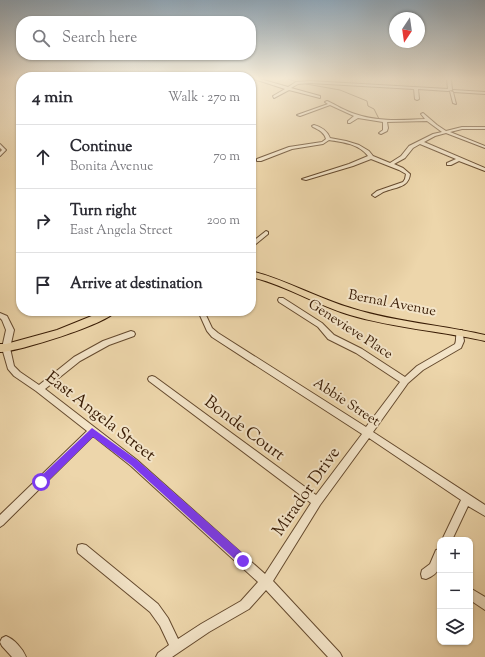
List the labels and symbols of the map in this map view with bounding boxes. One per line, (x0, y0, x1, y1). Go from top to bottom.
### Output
north arrow (389, 12, 425, 48)
street label: Bernal Avenue (346, 286, 438, 322)
street label: Genevieve Place (304, 295, 396, 365)
street label: East Angela Street (40, 366, 160, 468)
street label: Abbie Street (309, 374, 383, 432)
street label: Bonde Court (199, 391, 289, 467)
street label: Mirador Drive (267, 442, 347, 541)
route start (32, 473, 50, 491)
route end (234, 552, 252, 570)

